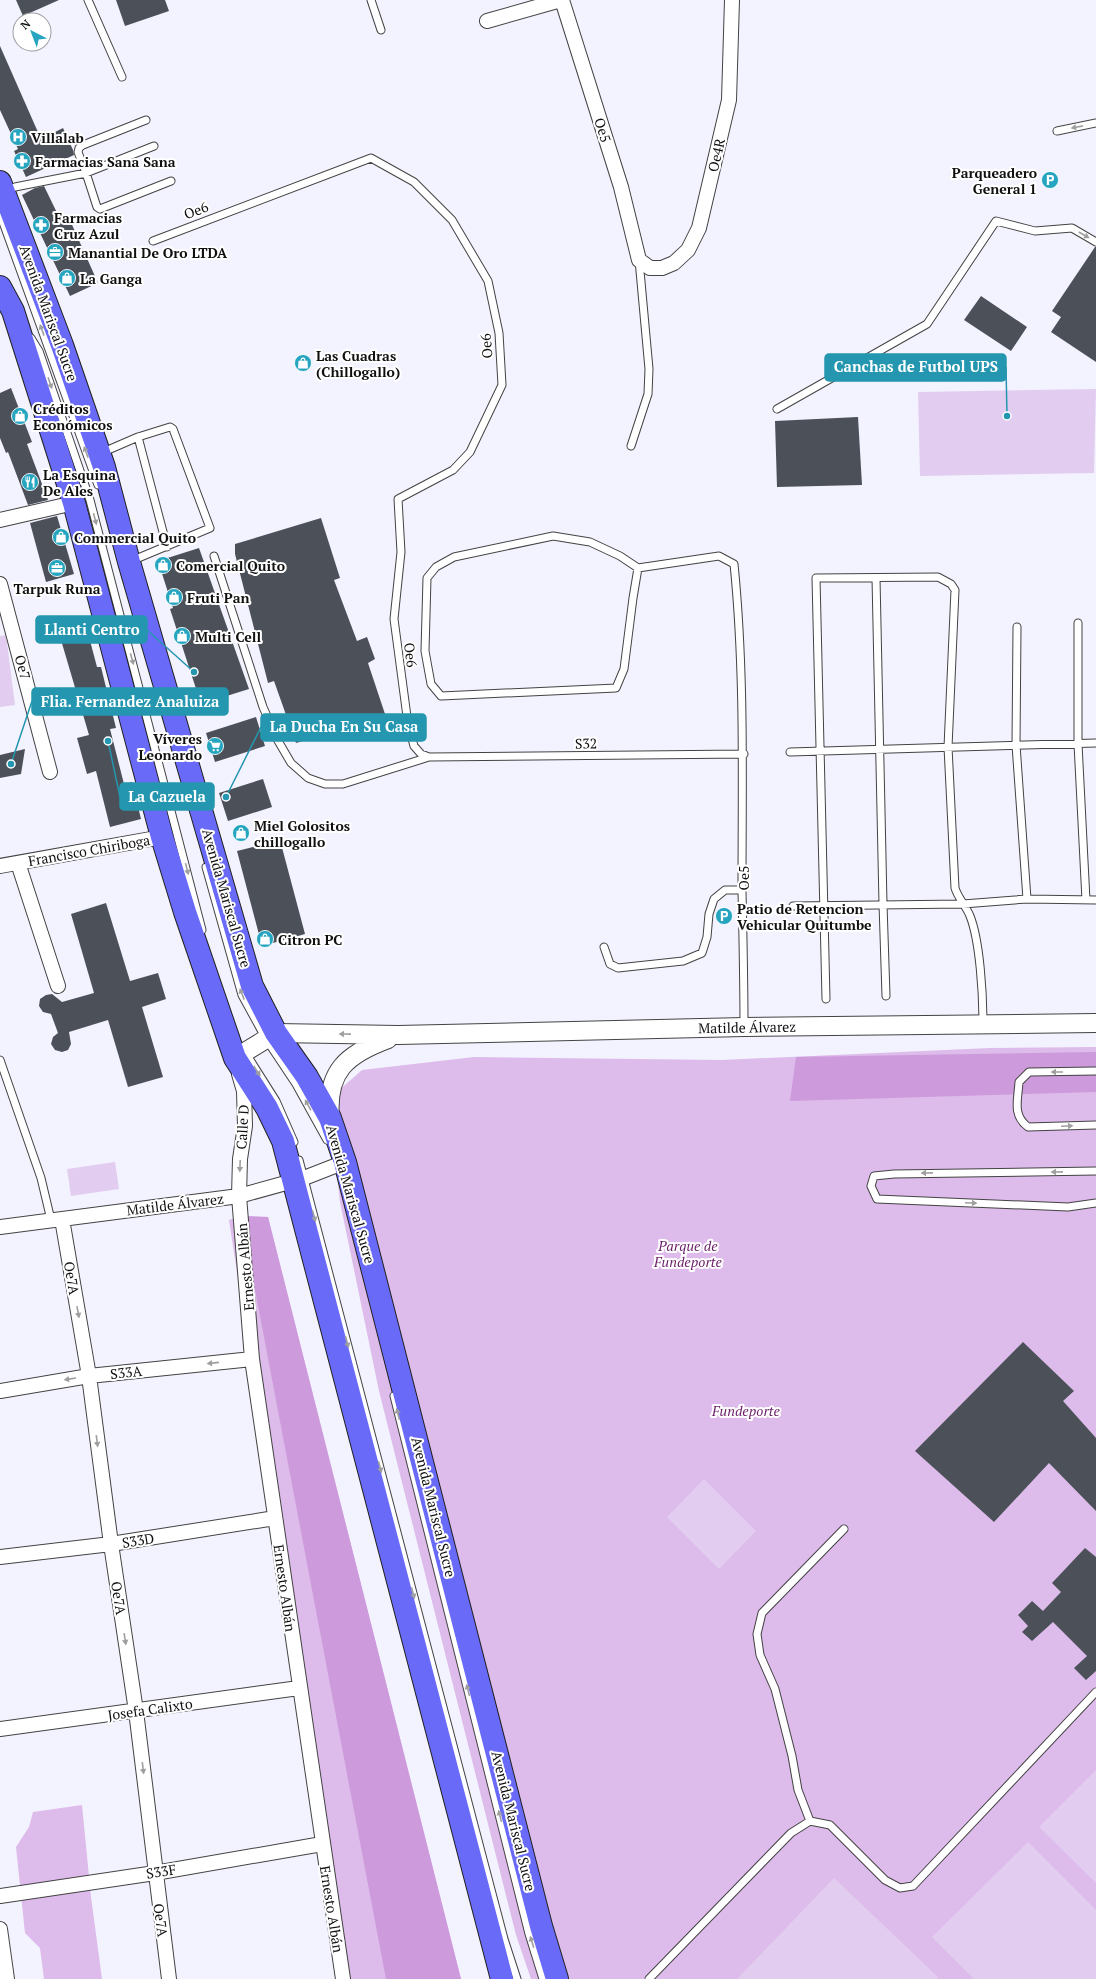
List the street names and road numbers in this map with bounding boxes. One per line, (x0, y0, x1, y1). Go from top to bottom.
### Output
street label: Oe5 (590, 115, 616, 145)
street label: Oe4R (703, 136, 729, 174)
street label: Oe6 (181, 196, 212, 223)
street label: Avenida Mariscal Sucre (15, 242, 83, 384)
street label: Oe6 (475, 332, 497, 359)
street label: Oe6 (400, 641, 422, 669)
street label: Oe7 (11, 653, 35, 681)
street label: S32 (575, 733, 597, 753)
street label: Avenida Mariscal Sucre (198, 826, 256, 970)
street label: Francisco Chiriboga (27, 830, 151, 870)
street label: Oe5 (734, 866, 753, 890)
street label: Matilde Álvarez (698, 1017, 796, 1037)
street label: Calle D (231, 1104, 253, 1150)
street label: Avenida Mariscal Sucre (322, 1122, 380, 1266)
street label: Matilde Álvarez (125, 1189, 225, 1219)
street label: Ernesto Albán (232, 1222, 258, 1312)
street label: Oe7A (60, 1260, 84, 1297)
street label: S33A (109, 1361, 143, 1383)
street label: Avenida Mariscal Sucre (407, 1435, 461, 1579)
street label: S33D (121, 1528, 156, 1552)
street label: Ernesto Albán (269, 1543, 301, 1633)
street label: Oe7A (107, 1580, 131, 1616)
street label: Josefa Calixto (106, 1694, 194, 1724)
street label: Avenida Mariscal Sucre (487, 1749, 541, 1893)
street label: S33F (145, 1859, 177, 1883)
street label: Ernesto Albán (316, 1864, 348, 1955)
street label: Oe7A (149, 1902, 173, 1938)

